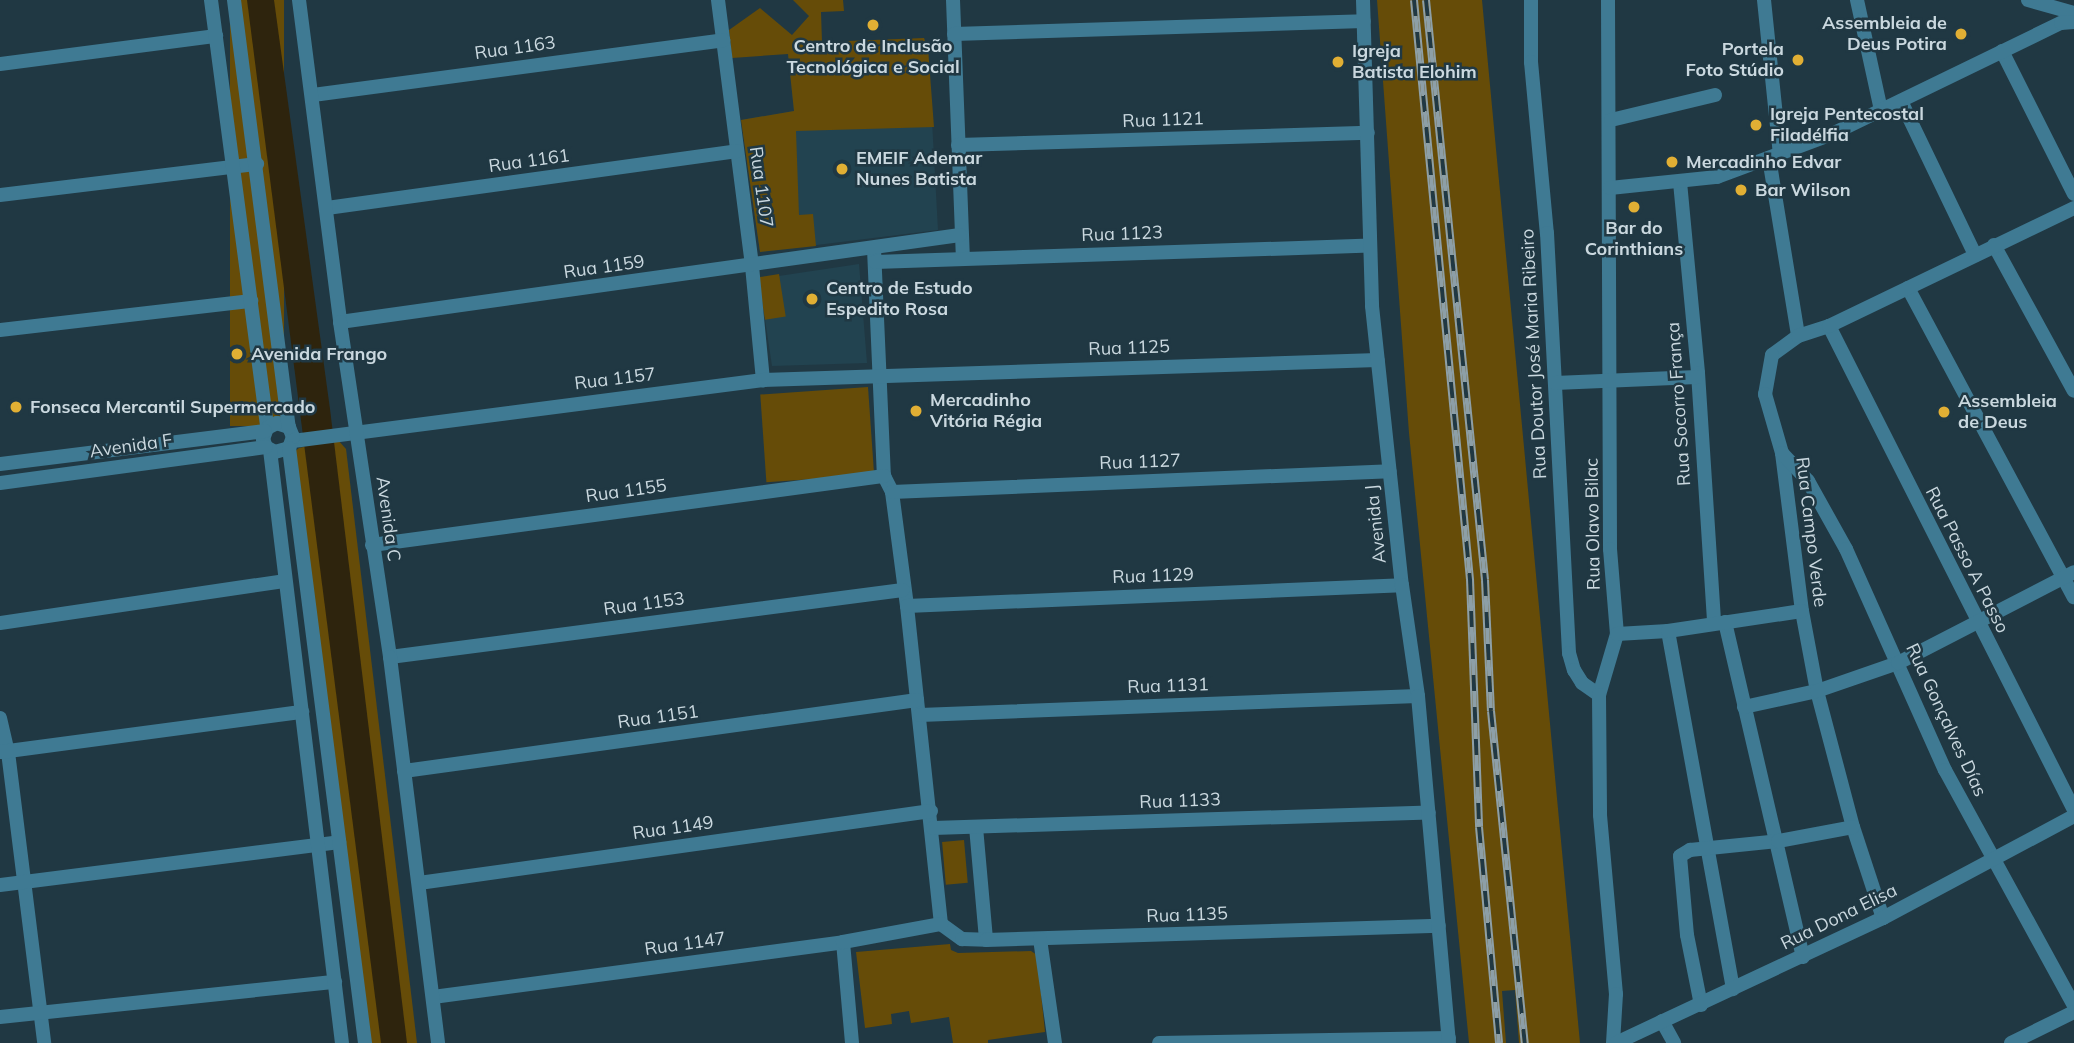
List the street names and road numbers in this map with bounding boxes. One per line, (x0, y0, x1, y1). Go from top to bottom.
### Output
street label: Rua 1163 (473, 32, 557, 64)
street label: Rua 1121 (1122, 108, 1204, 132)
street label: Rua 1161 (487, 145, 571, 177)
street label: Rua 1107 (745, 145, 777, 229)
street label: Rua 1123 (1081, 222, 1163, 246)
street label: Rua Doutor José Maria Ribeiro (1517, 228, 1551, 480)
street label: Rua 1159 (562, 251, 646, 283)
street label: Rua Socorro França (1663, 321, 1695, 487)
street label: Rua 1125 (1088, 336, 1170, 360)
street label: Rua 1157 (573, 363, 657, 395)
street label: Avenida F (88, 430, 174, 462)
street label: Rua 1127 (1099, 450, 1181, 474)
street label: Rua Campo Verde (1791, 456, 1831, 608)
street label: Rua Olavo Bilac (1581, 458, 1605, 590)
street label: Avenida C (371, 475, 405, 563)
street label: Rua 1155 (584, 475, 668, 507)
street label: Rua Passo A Passo (1921, 483, 2013, 637)
street label: Avenida J (1361, 484, 1391, 564)
street label: Rua 1129 (1112, 564, 1194, 588)
street label: Rua 1153 (602, 588, 686, 620)
street label: Rua Gonçalves Días (1901, 640, 1991, 800)
street label: Rua 1131 (1127, 674, 1209, 698)
street label: Rua 1151 (616, 701, 700, 733)
street label: Rua 1133 (1139, 789, 1221, 813)
street label: Rua 1149 (631, 812, 715, 844)
street label: Rua Dona Elisa (1777, 879, 1901, 955)
street label: Rua 1135 (1146, 903, 1228, 927)
street label: Rua 1147 (643, 928, 727, 960)

